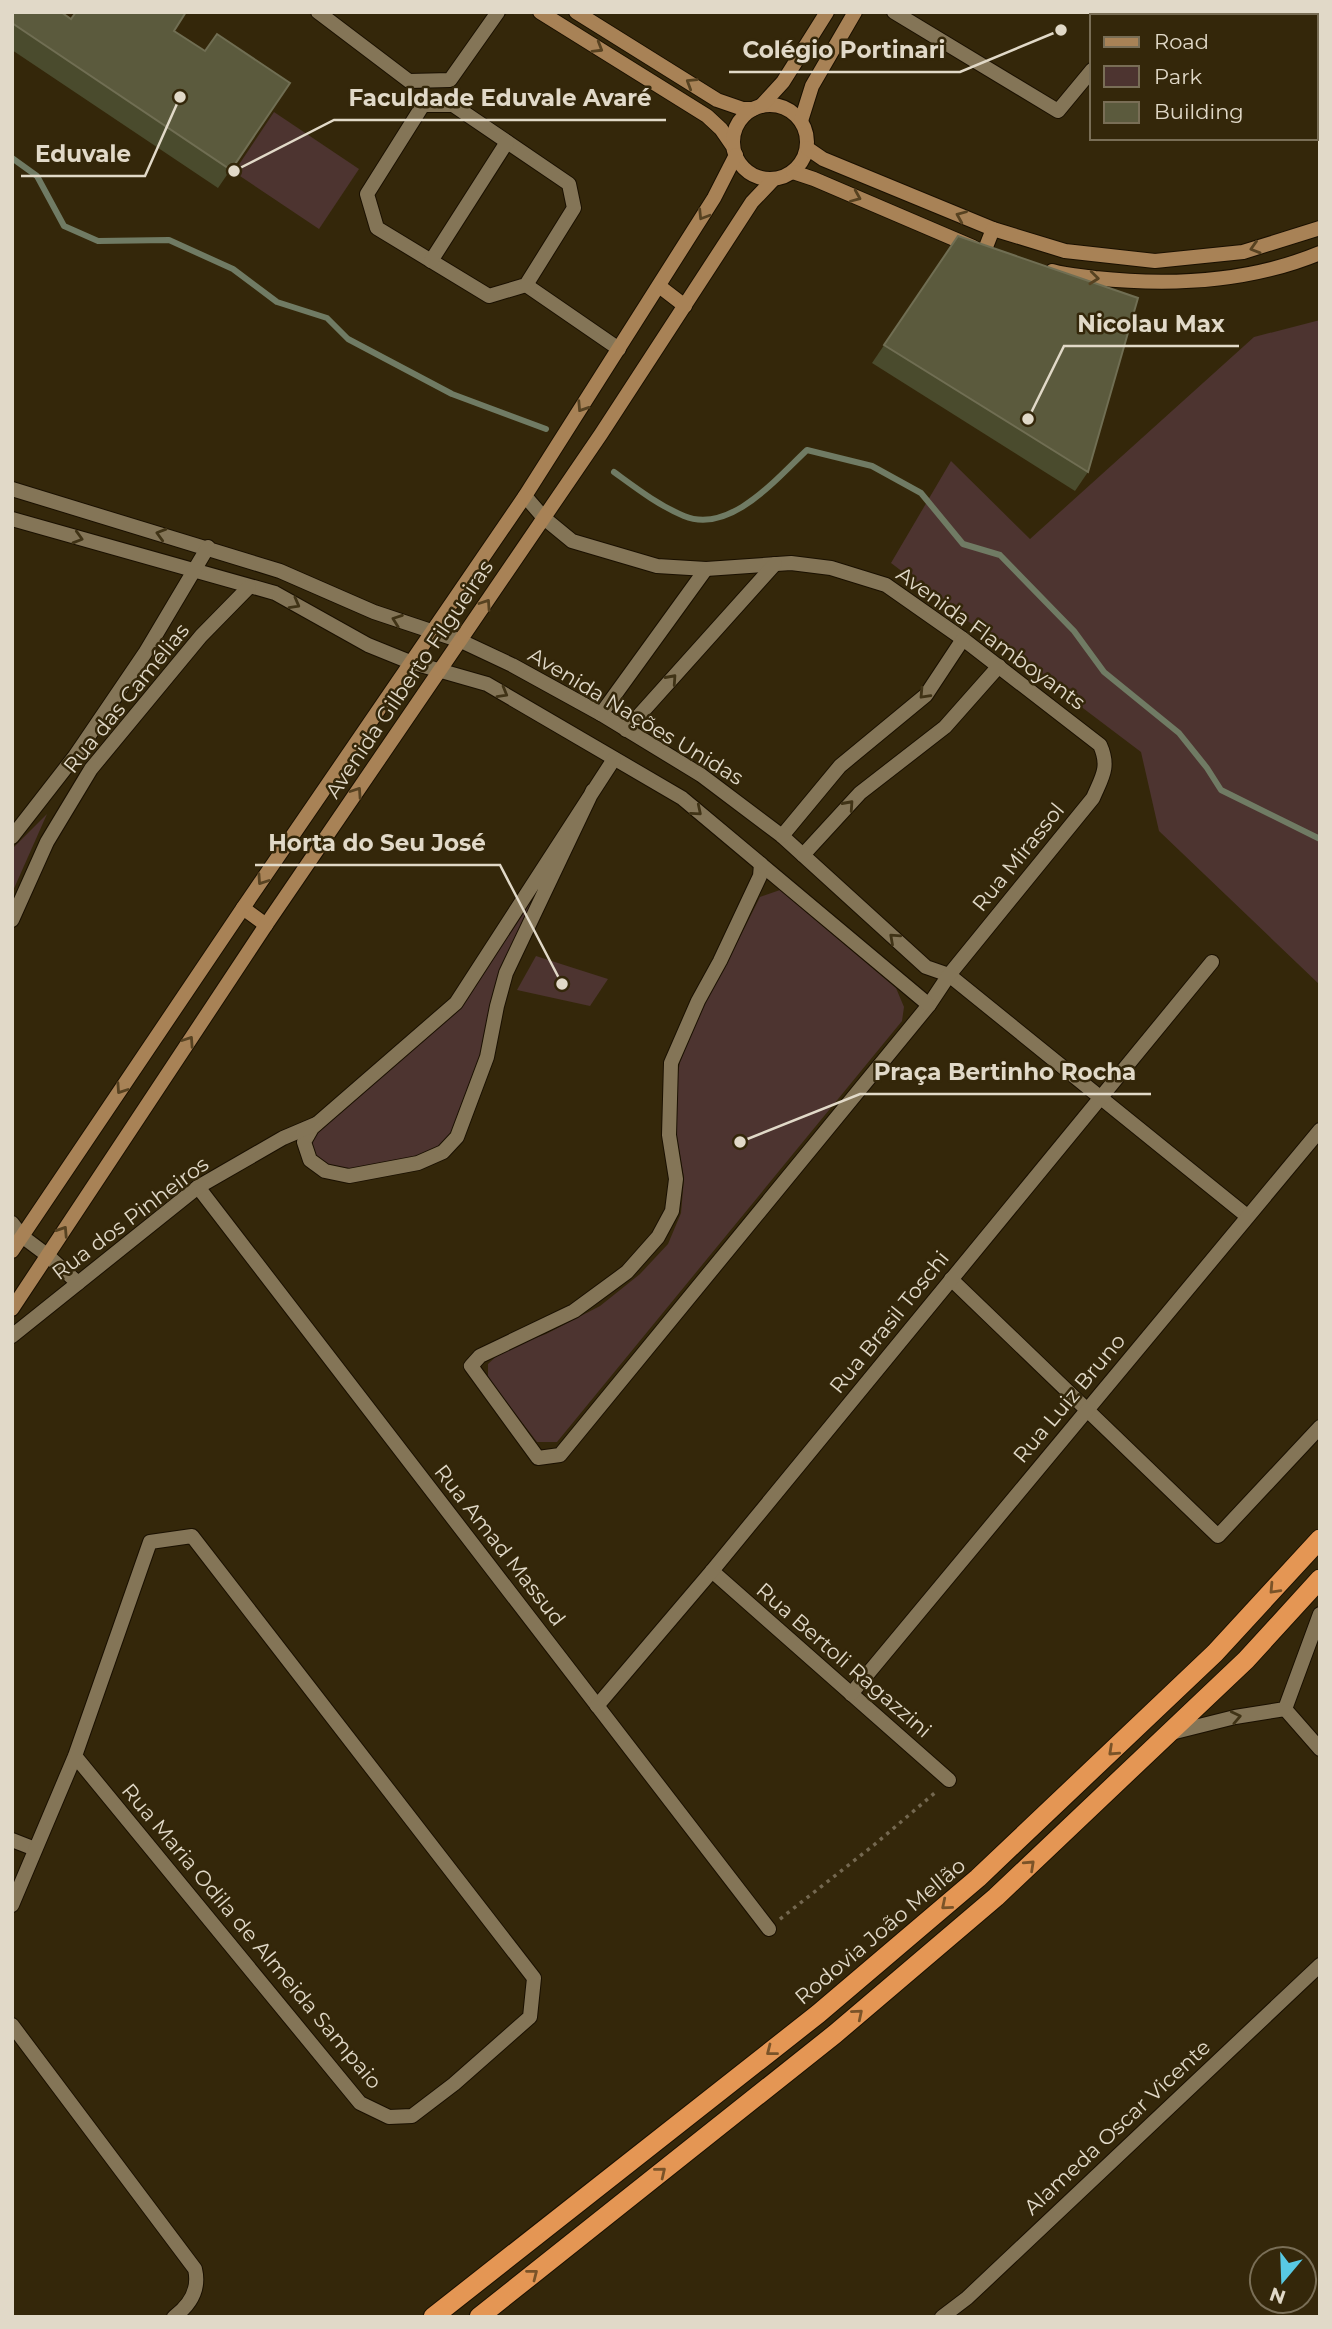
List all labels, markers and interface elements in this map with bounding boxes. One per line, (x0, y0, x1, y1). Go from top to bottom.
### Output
legend (1090, 14, 1318, 140)
callout: Colégio Portinari (729, 28, 960, 72)
text: Road (1154, 29, 1209, 54)
text: Colégio Portinari (743, 36, 946, 64)
one-way arrow (591, 40, 604, 53)
text: Park (1154, 64, 1202, 89)
callout: Faculdade Eduvale Avaré (334, 76, 666, 120)
one-way arrow (686, 79, 699, 92)
text: Faculdade Eduvale Avaré (348, 84, 652, 112)
text: Building (1154, 99, 1244, 124)
callout: Eduvale (21, 132, 145, 176)
text: Eduvale (35, 140, 131, 168)
one-way arrow (849, 189, 862, 203)
one-way arrow (699, 208, 712, 221)
one-way arrow (956, 210, 968, 224)
one-way arrow (1249, 240, 1261, 255)
one-way arrow (1088, 270, 1100, 285)
callout: Nicolau Max (1064, 302, 1239, 346)
text: Nicolau Max (1077, 310, 1225, 338)
one-way arrow (577, 400, 590, 413)
one-way arrow (155, 527, 167, 542)
one-way arrow (72, 529, 84, 544)
street label: Avenida Gilberto Filgueiras (320, 555, 498, 803)
street label: Avenida Flamboyants (892, 561, 1090, 715)
one-way arrow (287, 596, 300, 609)
one-way arrow (478, 599, 490, 612)
one-way arrow (392, 615, 404, 629)
street label: Rua das Camélias (58, 618, 194, 778)
street label: Avenida Nações Unidas (524, 642, 748, 790)
one-way arrow (664, 674, 676, 687)
one-way arrow (495, 685, 508, 698)
one-way arrow (920, 686, 932, 699)
one-way arrow (349, 787, 361, 800)
street label: Rua Mirassol (967, 798, 1069, 916)
one-way arrow (841, 800, 853, 813)
one-way arrow (689, 803, 702, 815)
callout: Horta do Seu José (255, 821, 500, 865)
text: Horta do Seu José (268, 829, 486, 857)
one-way arrow (258, 872, 270, 885)
one-way arrow (889, 934, 902, 946)
one-way arrow (181, 1036, 194, 1049)
callout: Praça Bertinho Rocha (860, 1050, 1151, 1094)
text: Praça Bertinho Rocha (874, 1058, 1136, 1086)
one-way arrow (117, 1081, 129, 1094)
street label: Rua dos Pinheiros (47, 1151, 213, 1285)
one-way arrow (55, 1226, 67, 1239)
street label: Rua Brasil Toschi (824, 1246, 954, 1398)
street label: Rua Luiz Bruno (1008, 1328, 1130, 1468)
street label: Rua Amad Massud (429, 1459, 571, 1631)
street label: Rua Bertoli Ragazzini (751, 1577, 937, 1743)
one-way arrow (1269, 1581, 1282, 1594)
one-way arrow (1230, 1711, 1242, 1726)
one-way arrow (1109, 1742, 1122, 1755)
street label: Rua Maria Odila de Almeida Sampaio (117, 1778, 387, 2094)
street label: Rodovia João Mellão (790, 1852, 970, 2010)
one-way arrow (1022, 1861, 1035, 1874)
one-way arrow (941, 1897, 954, 1909)
one-way arrow (849, 2010, 862, 2022)
street label: Alameda Oscar Vicente (1019, 2034, 1215, 2220)
one-way arrow (767, 2042, 779, 2055)
one-way arrow (653, 2168, 666, 2180)
north arrow (1248, 2245, 1318, 2315)
one-way arrow (525, 2270, 537, 2283)
text: N (1267, 2282, 1289, 2309)

